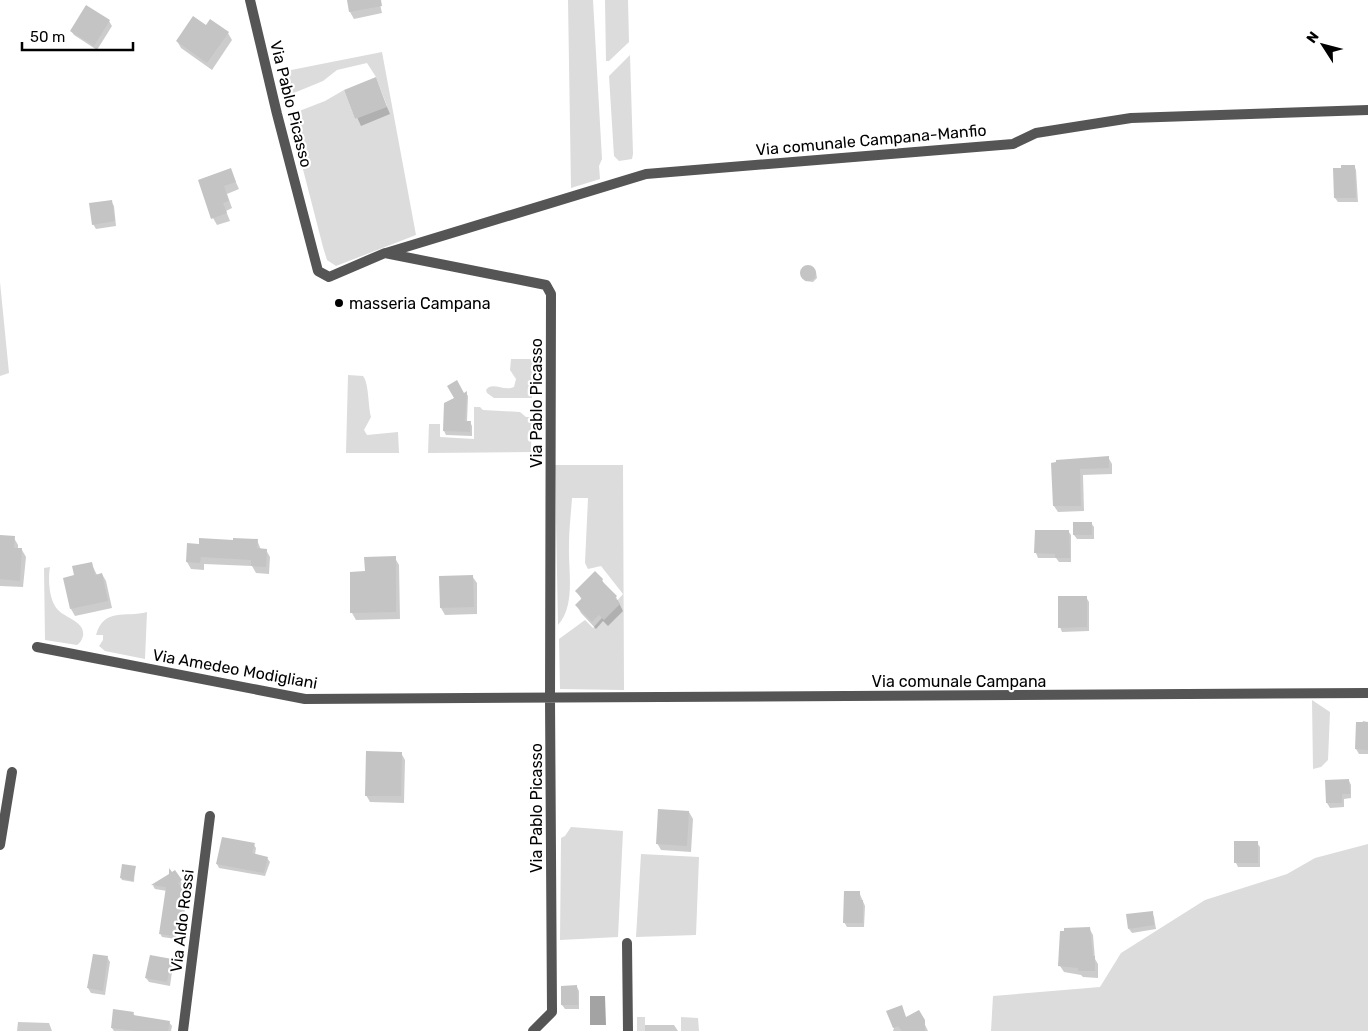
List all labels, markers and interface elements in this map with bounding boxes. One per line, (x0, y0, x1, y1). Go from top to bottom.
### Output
scale bar (22, 20, 134, 52)
north arrow (1298, 20, 1348, 70)
text: 50 m (30, 28, 65, 46)
text: N (1303, 29, 1323, 47)
street label: Via Pablo Picasso (266, 39, 316, 169)
street label: Via comunale Campana-Manfio (755, 120, 987, 160)
place label: masseria Campana (349, 294, 491, 313)
marker: masseria Campana (333, 297, 345, 309)
street label: Via Pablo Picasso (527, 338, 546, 468)
street label: Via Amedeo Modigliani (151, 645, 319, 693)
street label: Via comunale Campana (872, 672, 1046, 691)
street label: Via Pablo Picasso (527, 743, 546, 873)
street label: Via Aldo Rossi (166, 868, 198, 974)

